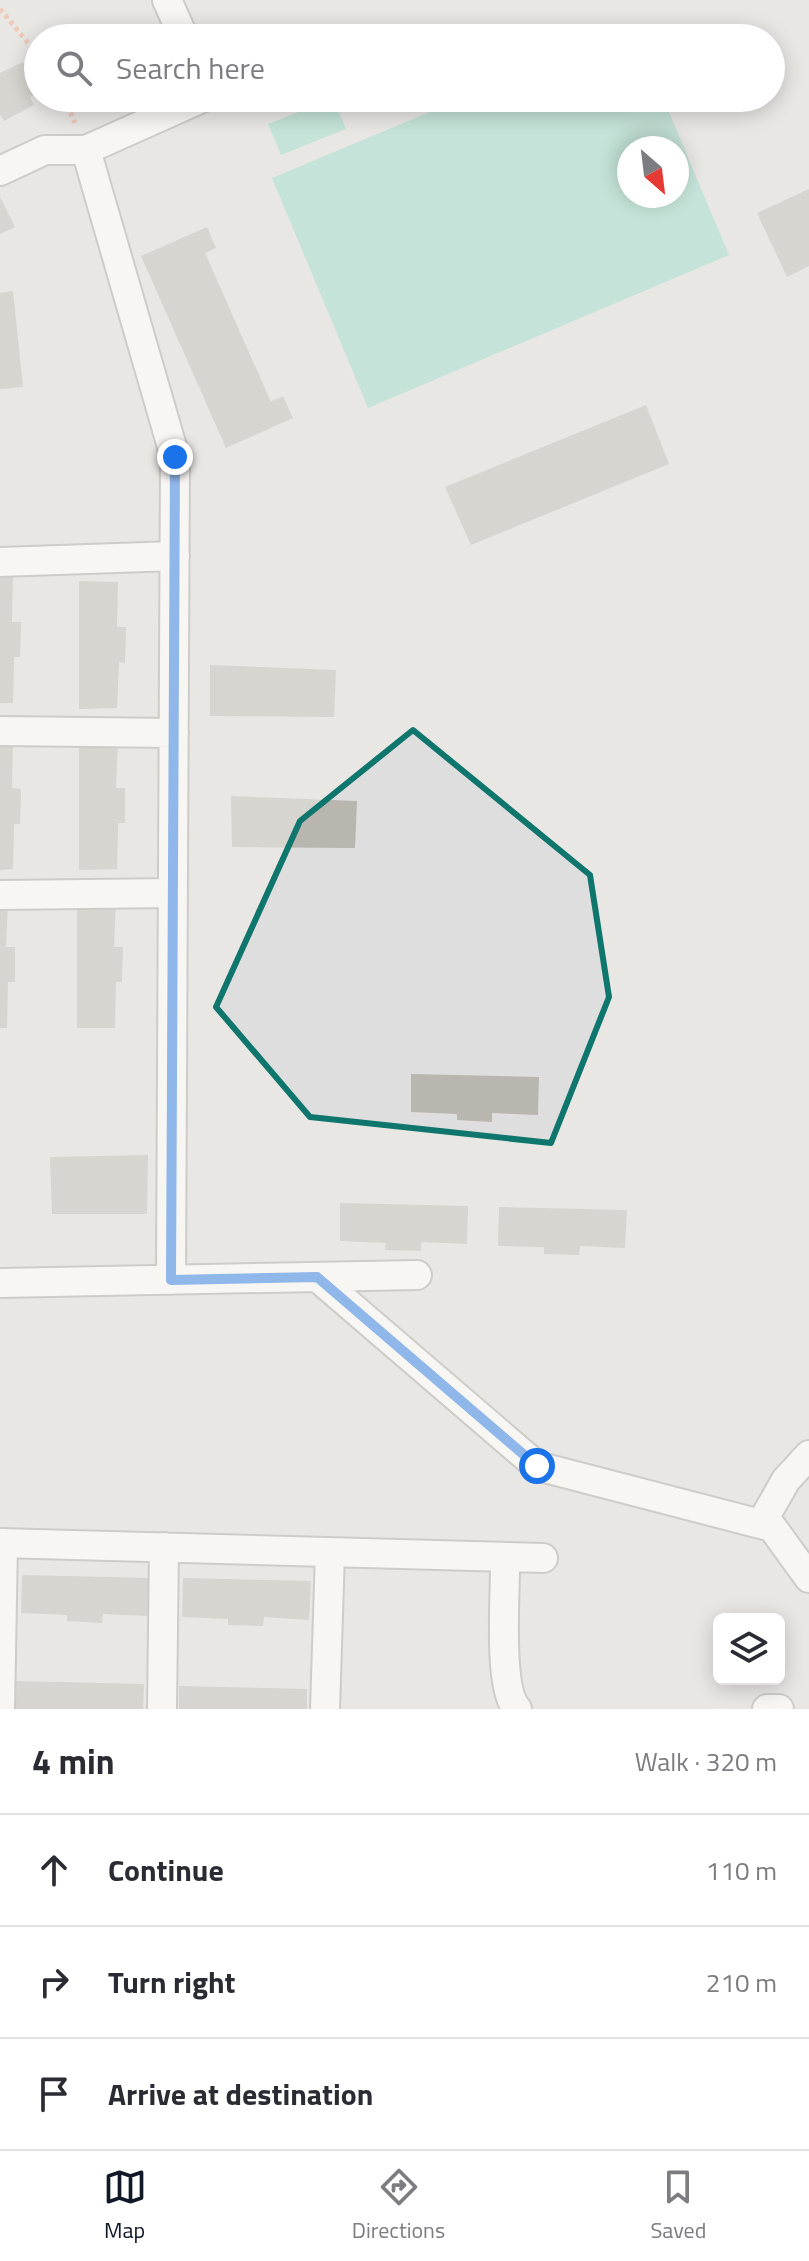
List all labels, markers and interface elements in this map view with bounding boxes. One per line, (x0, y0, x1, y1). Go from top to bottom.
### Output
search box (24, 24, 785, 112)
text: Search here (116, 45, 265, 91)
icon: search (52, 46, 96, 90)
north arrow (617, 136, 689, 208)
route end (157, 439, 193, 475)
route start (519, 1448, 555, 1484)
map controls (713, 1613, 785, 1685)
button: layers (713, 1613, 785, 1685)
text: 4 min (32, 1735, 115, 1787)
text: Walk · 320 m (635, 1742, 777, 1781)
text: Continue (108, 1847, 224, 1893)
icon: ahead (32, 1848, 76, 1892)
text: 110 m (706, 1851, 777, 1890)
text: Turn right (108, 1959, 236, 2005)
icon: right (32, 1960, 76, 2004)
text: 210 m (706, 1963, 777, 2002)
text: Arrive at destination (108, 2071, 373, 2117)
icon: arrive (32, 2072, 76, 2116)
tab: Map (103, 2165, 147, 2247)
tab: Directions (352, 2165, 445, 2247)
tab: Saved (650, 2165, 706, 2247)

